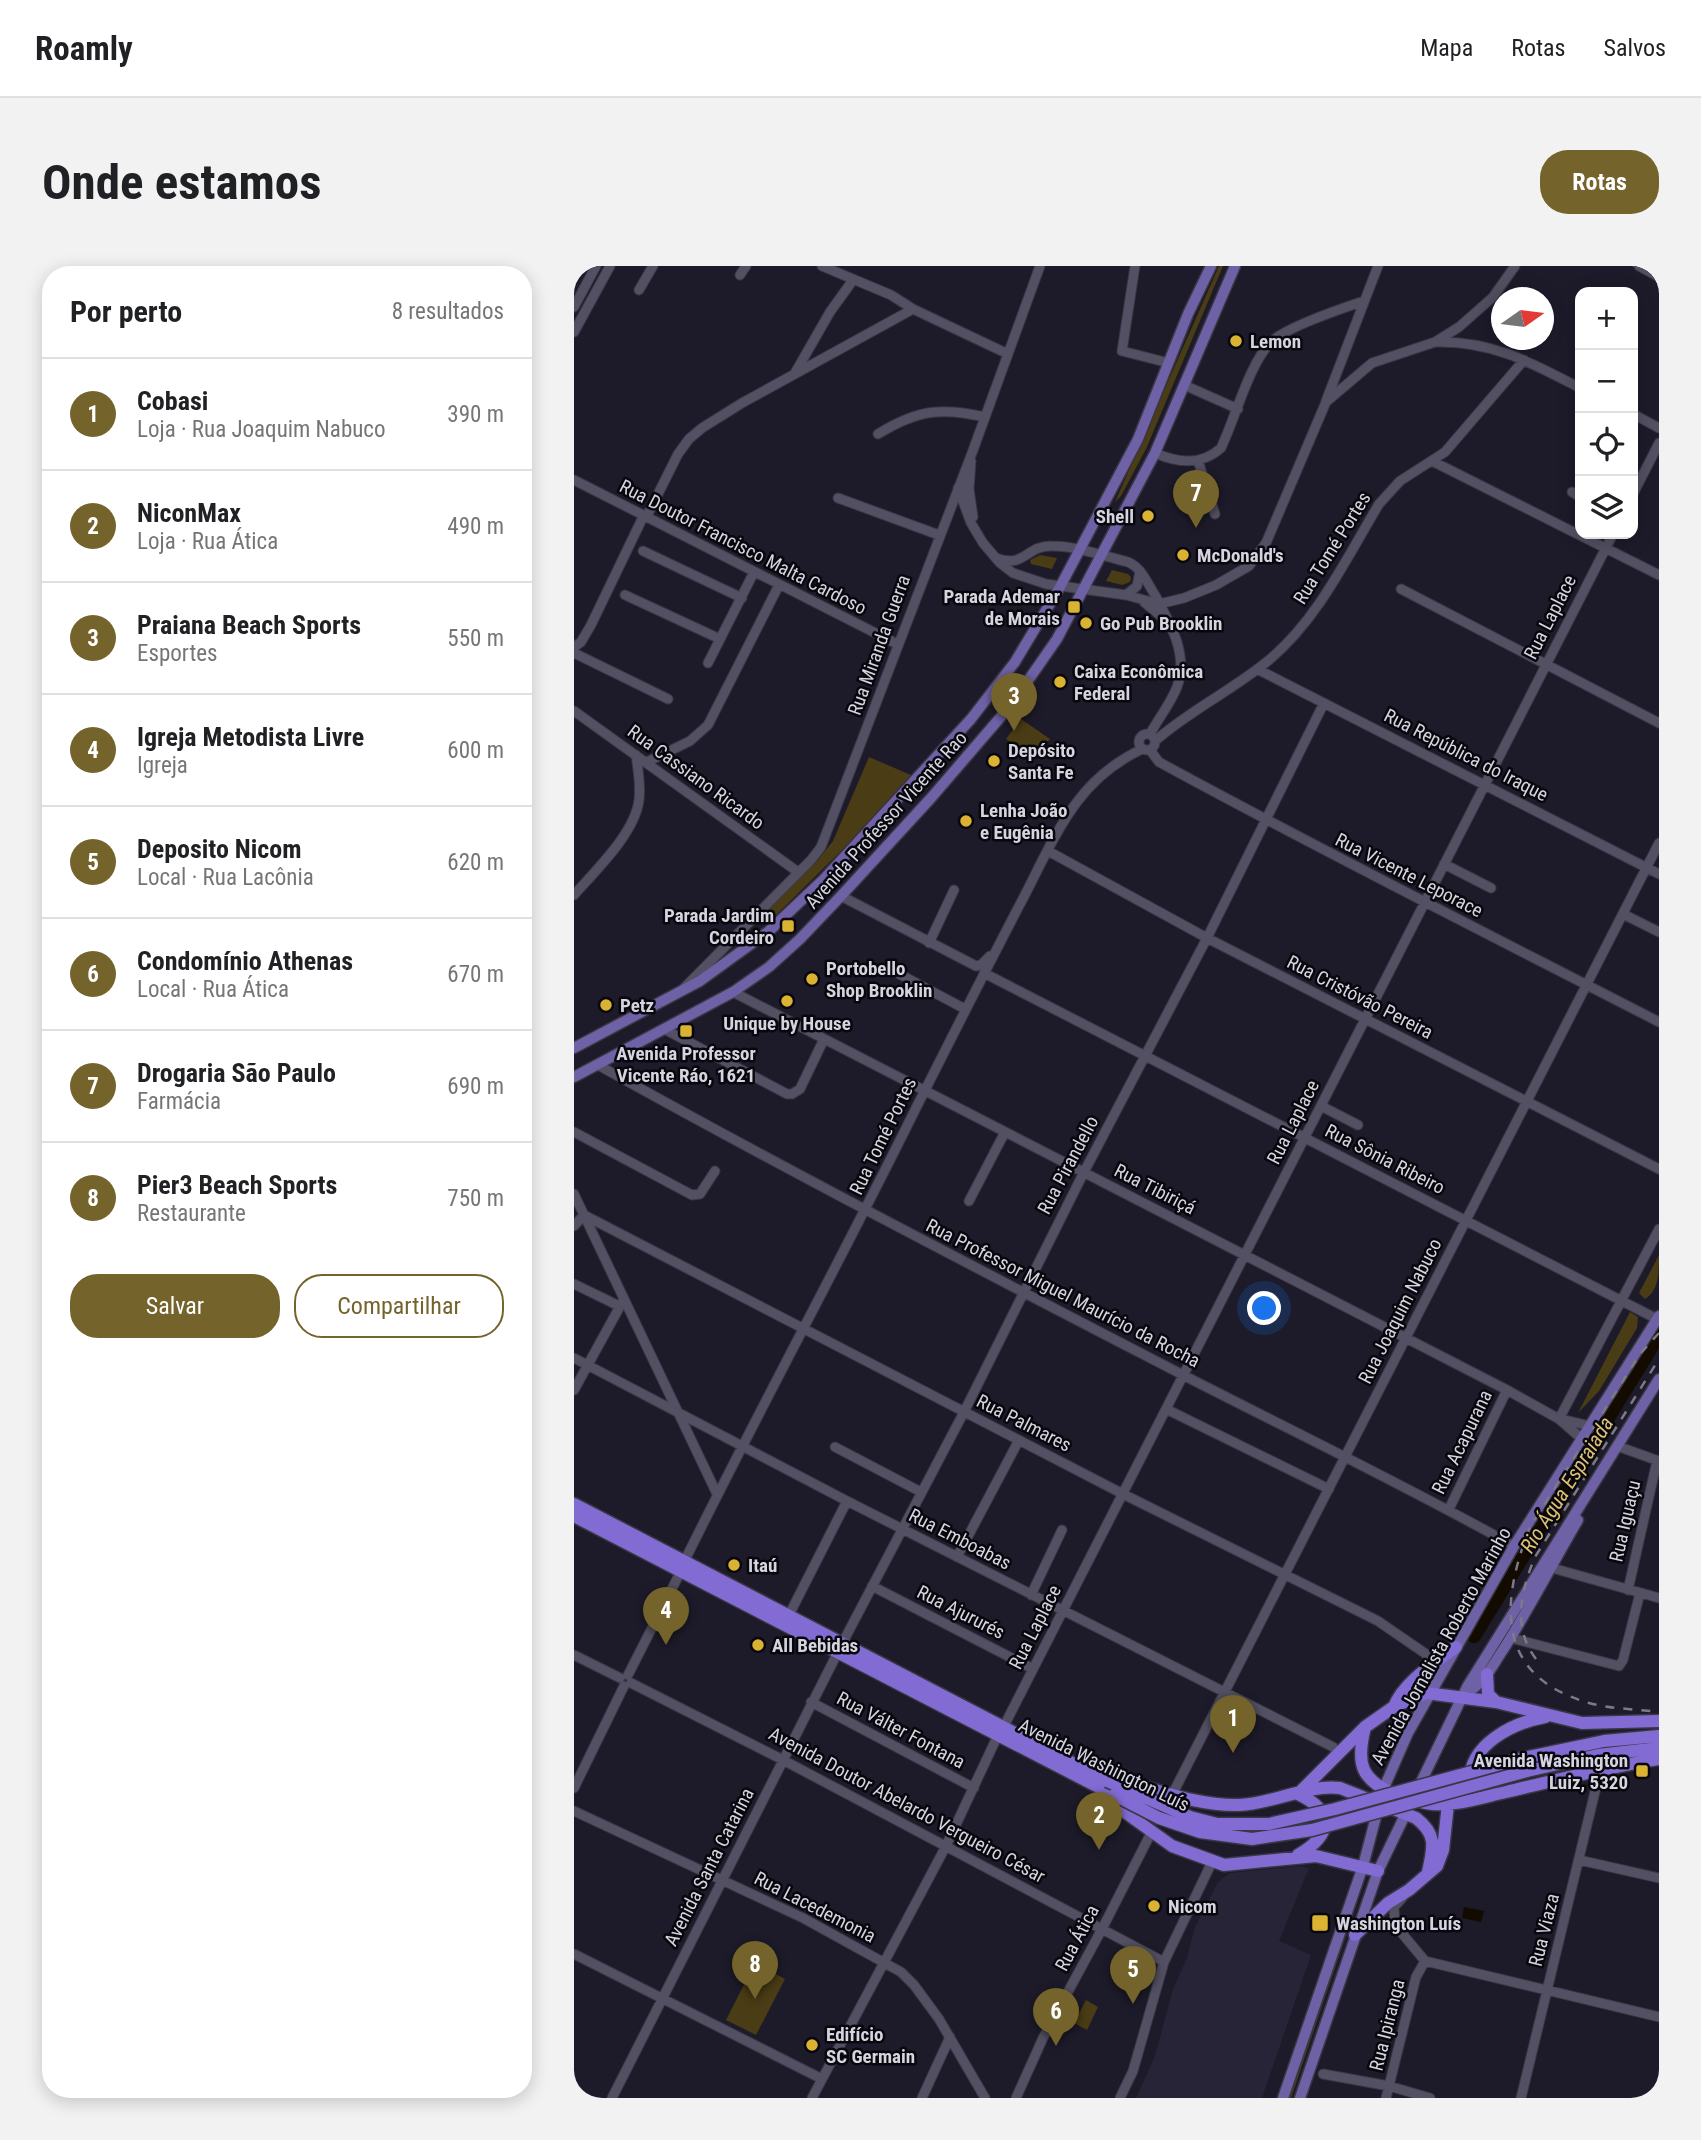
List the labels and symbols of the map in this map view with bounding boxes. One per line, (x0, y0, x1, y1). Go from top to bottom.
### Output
north arrow (1491, 287, 1554, 350)
place label: Lemon (1250, 330, 1301, 353)
marker: Lemon (1228, 333, 1244, 349)
pin: 7 (1173, 470, 1219, 528)
street label: Rua Doutor Francisco Malta Cardoso (616, 475, 870, 619)
street label: Rua Tomé Portes (1288, 488, 1376, 608)
place label: Shell (1096, 505, 1134, 528)
marker: Shell (1140, 508, 1156, 524)
place label: McDonald's (1197, 544, 1284, 567)
marker: McDonald's (1175, 547, 1191, 563)
street label: Rua Laplace (1519, 571, 1581, 663)
street label: Rua Miranda Guerra (843, 572, 915, 718)
place label: Parada Ademar de Morais (943, 585, 1060, 630)
marker: Parada Ademar de Morais (1066, 599, 1082, 615)
place label: Go Pub Brooklin (1100, 612, 1222, 635)
marker: Go Pub Brooklin (1078, 615, 1094, 631)
place label: Caixa Econômica Federal (1074, 660, 1203, 705)
pin: 3 (991, 673, 1037, 731)
marker: Caixa Econômica Federal (1052, 674, 1068, 690)
street label: Rua República do Iraque (1380, 704, 1552, 806)
street label: Rua Cassiano Ricardo (623, 720, 769, 834)
street label: Avenida Professor Vicente Rao (800, 727, 972, 913)
place label: Depósito Santa Fe (1008, 739, 1075, 784)
marker: Depósito Santa Fe (986, 753, 1002, 769)
place label: Lenha João e Eugênia (980, 799, 1067, 844)
marker: Lenha João e Eugênia (958, 813, 974, 829)
street label: Rua Vicente Leporace (1331, 828, 1487, 922)
place label: Parada Jardim Cordeiro (664, 904, 774, 949)
marker: Parada Jardim Cordeiro (780, 918, 796, 934)
street label: Rua Cristóvão Pereira (1283, 950, 1437, 1044)
place label: Portobello Shop Brooklin (826, 957, 932, 1002)
marker: Portobello Shop Brooklin (804, 971, 820, 987)
marker: Unique by House (779, 993, 795, 1009)
place label: Petz (620, 994, 654, 1017)
marker: Petz (598, 997, 614, 1013)
place label: Unique by House (723, 1012, 851, 1035)
marker: Avenida Professor Vicente Ráo, 1621 (678, 1023, 694, 1039)
place label: Avenida Professor Vicente Ráo, 1621 (616, 1042, 756, 1087)
street label: Rua Tomé Portes (845, 1074, 921, 1198)
street label: Rua Laplace (1262, 1076, 1324, 1168)
street label: Rua Pirandello (1033, 1112, 1103, 1218)
street label: Rua Sônia Ribeiro (1321, 1119, 1449, 1199)
street label: Rua Tibiriçá (1110, 1159, 1200, 1219)
street label: Rua Professor Miguel Maurício da Rocha (922, 1214, 1204, 1372)
street label: Rua Joaquim Nabuco (1353, 1234, 1447, 1388)
your location (1247, 1291, 1281, 1325)
street label: Rua Acapurana (1427, 1386, 1497, 1498)
street label: Rua Palmares (973, 1389, 1075, 1457)
water label: Rio Água Espraiada (1515, 1412, 1619, 1558)
street label: Rua Iguaçu (1604, 1478, 1646, 1564)
street label: Rua Emboabas (905, 1503, 1015, 1575)
street label: Avenida Jornalista Roberto Marinho (1366, 1523, 1516, 1769)
place label: Itaú (748, 1554, 777, 1577)
marker: Itaú (726, 1557, 742, 1573)
street label: Rua Ajururés (913, 1580, 1009, 1644)
street label: Rua Laplace (1004, 1581, 1066, 1673)
pin: 4 (643, 1587, 689, 1645)
place label: All Bebidas (772, 1634, 858, 1657)
marker: All Bebidas (750, 1637, 766, 1653)
street label: Rua Válter Fontana (833, 1687, 969, 1773)
pin: 1 (1210, 1695, 1256, 1753)
street label: Avenida Washington Luís (1015, 1714, 1193, 1816)
street label: Avenida Doutor Abelardo Vergueiro César (765, 1722, 1049, 1888)
place label: Avenida Washington Luiz, 5320 (1474, 1749, 1628, 1794)
marker: Avenida Washington Luiz, 5320 (1634, 1763, 1650, 1779)
street label: Avenida Santa Catarina (659, 1784, 759, 1950)
pin: 2 (1076, 1792, 1122, 1850)
street label: Rua Lacedemonia (750, 1866, 880, 1948)
street label: Rua Viaza (1524, 1891, 1564, 1969)
place label: Nicom (1168, 1895, 1217, 1918)
marker: Nicom (1146, 1898, 1162, 1914)
street label: Rua Ática (1050, 1901, 1104, 1975)
place label: Washington Luís (1336, 1912, 1461, 1935)
marker: Washington Luís (1310, 1913, 1330, 1933)
pin: 8 (732, 1941, 778, 1999)
pin: 5 (1110, 1946, 1156, 2004)
street label: Rua Ipiranga (1365, 1977, 1409, 2073)
pin: 6 (1033, 1988, 1079, 2046)
place label: Edifício SC Germain (826, 2023, 915, 2068)
marker: Edifício SC Germain (804, 2037, 820, 2053)

